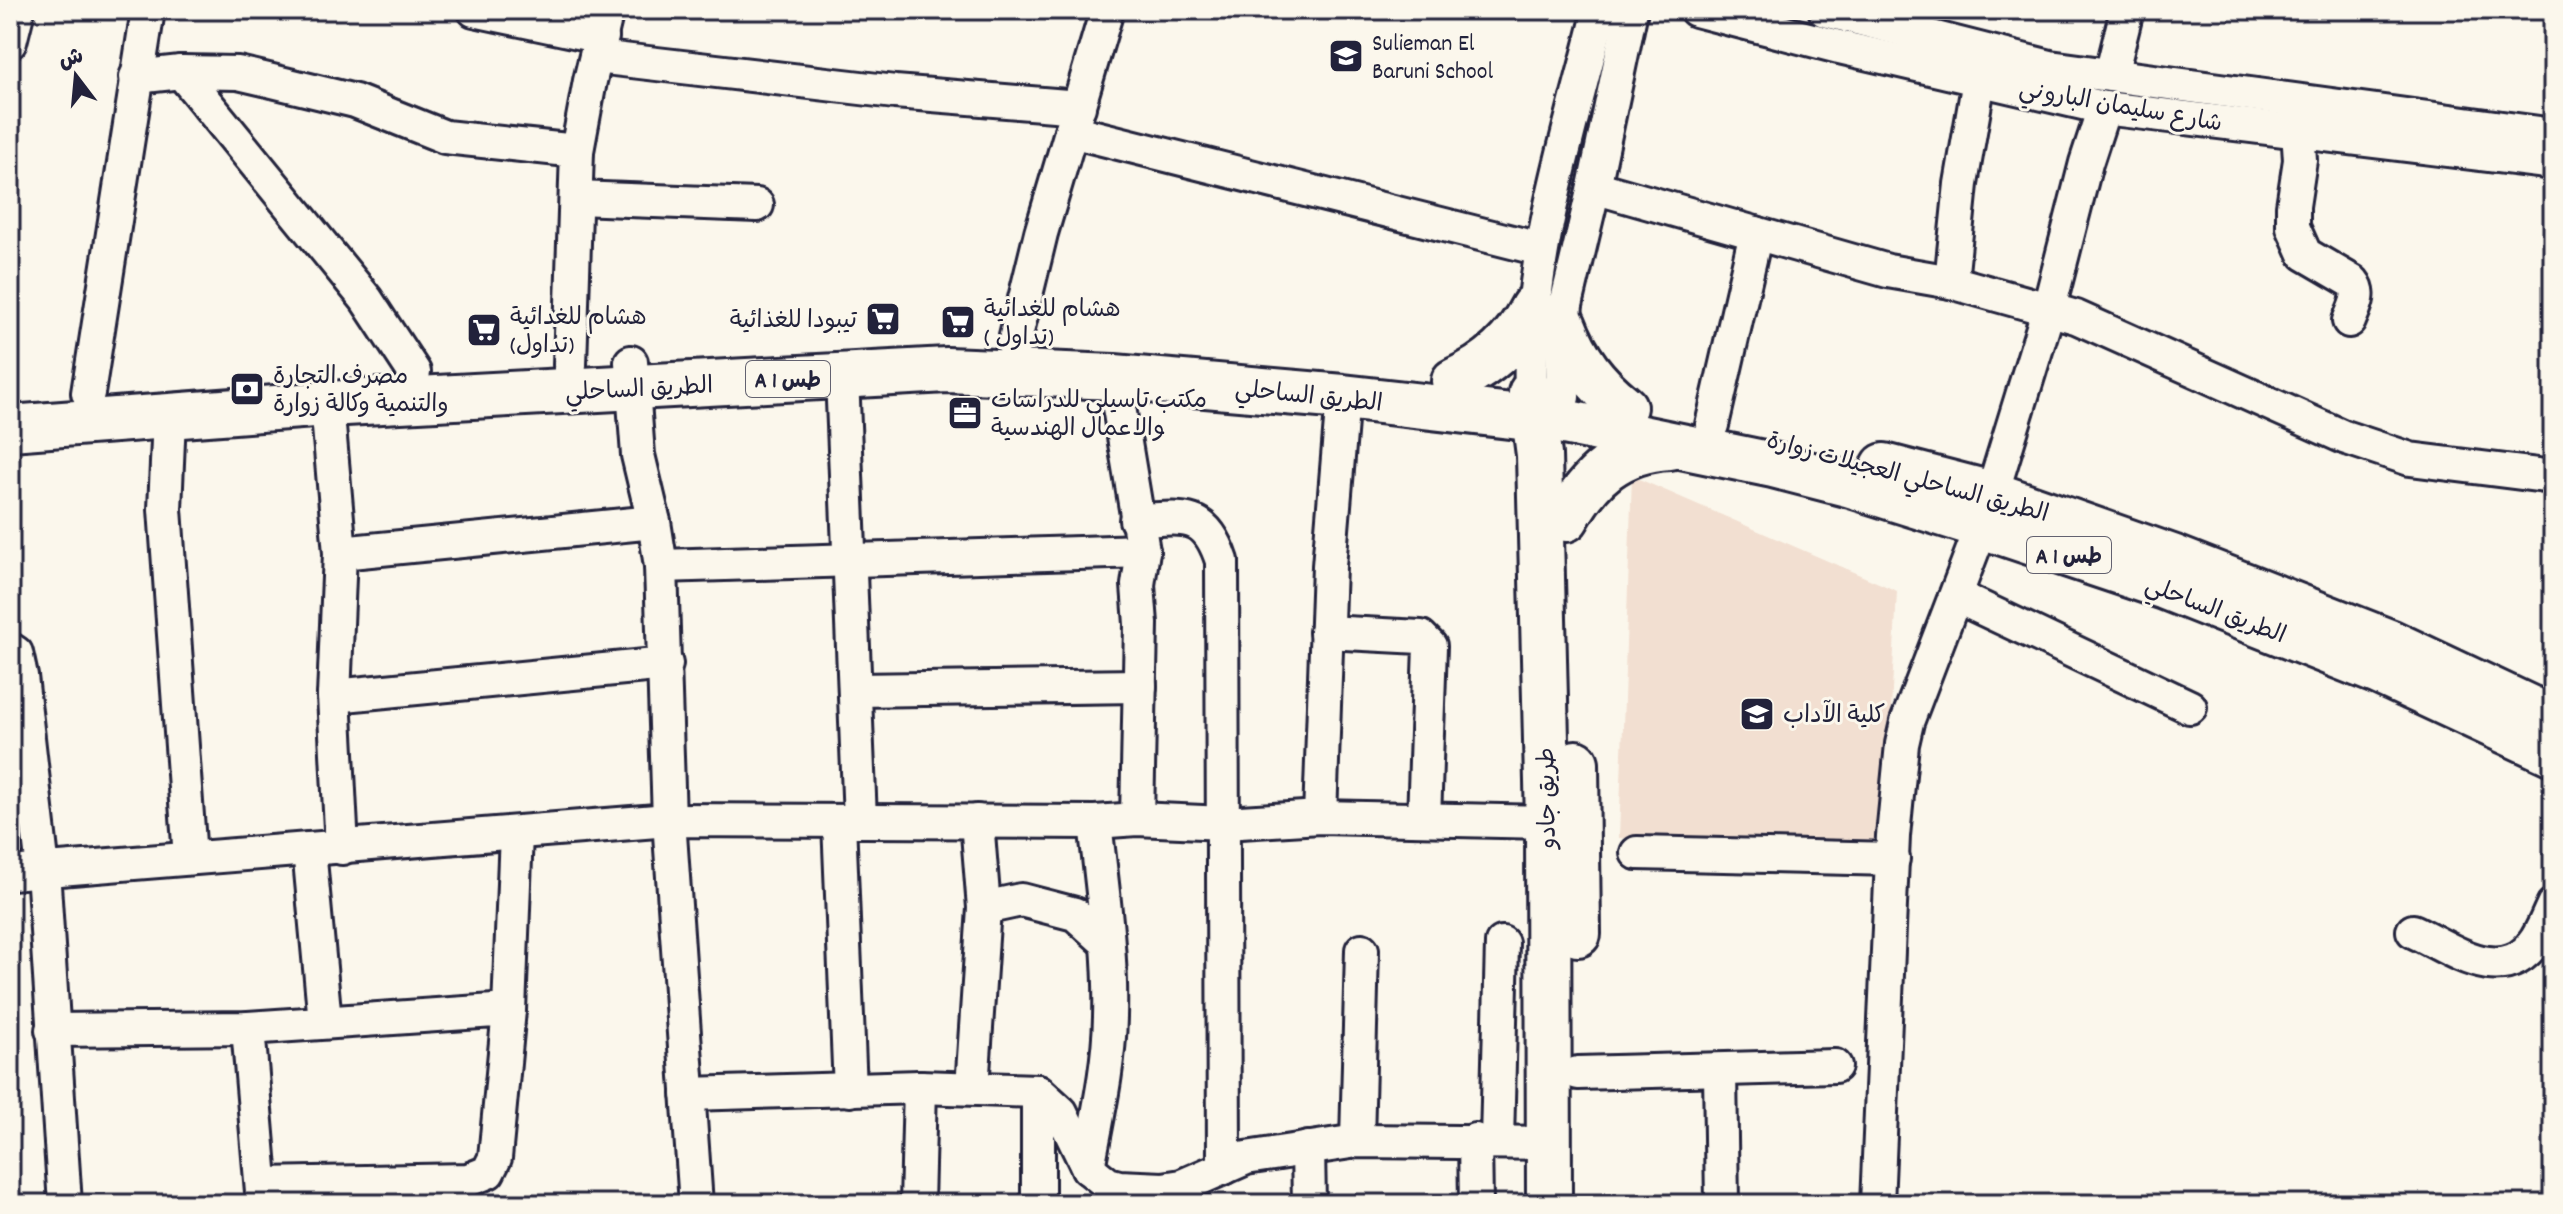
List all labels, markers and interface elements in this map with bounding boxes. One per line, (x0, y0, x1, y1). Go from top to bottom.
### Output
place label: Sulieman El Baruni School (1372, 28, 1493, 90)
north arrow (36, 36, 116, 116)
school or university icon: Sulieman El Baruni School (1327, 37, 1365, 75)
text: ش (56, 42, 87, 78)
street label: شارع سليمان الباروني (2016, 73, 2225, 144)
place label: هشام للغدائية ( تداول) (984, 294, 1121, 356)
supermarket icon: تيبودا للغذائية (864, 300, 902, 338)
place label: هشام للغدائية (تداول) (510, 302, 647, 364)
supermarket icon: هشام للغدائية ( تداول) (939, 303, 977, 341)
place label: تيبودا للغذائية (730, 305, 858, 339)
supermarket icon: هشام للغدائية (تداول) (465, 311, 503, 349)
place label: مصرف التجارة والتنمية وكالة زوارة (273, 361, 448, 423)
road number: A 1 طس (746, 361, 830, 397)
bank icon: مصرف التجارة والتنمية وكالة زوارة (228, 370, 266, 408)
street label: الطريق الساحلي (564, 370, 714, 413)
street label: الطريق الساحلي (1233, 373, 1384, 424)
place label: مكتب تاسيلي للدراسات والاعمال الهندسية (991, 385, 1207, 447)
office icon: مكتب تاسيلي للدراسات والاعمال الهندسية (946, 394, 984, 432)
street label: الطريق الساحلي العجيلات زوارة (1762, 425, 2052, 534)
road number: A 1 طس (2027, 537, 2111, 573)
street label: الطريق الساحلي (2139, 569, 2290, 655)
school or university icon: كلية الآداب (1738, 695, 1776, 733)
place label: كلية الآداب (1783, 699, 1885, 734)
street label: طريق جادو (1531, 747, 1567, 851)

